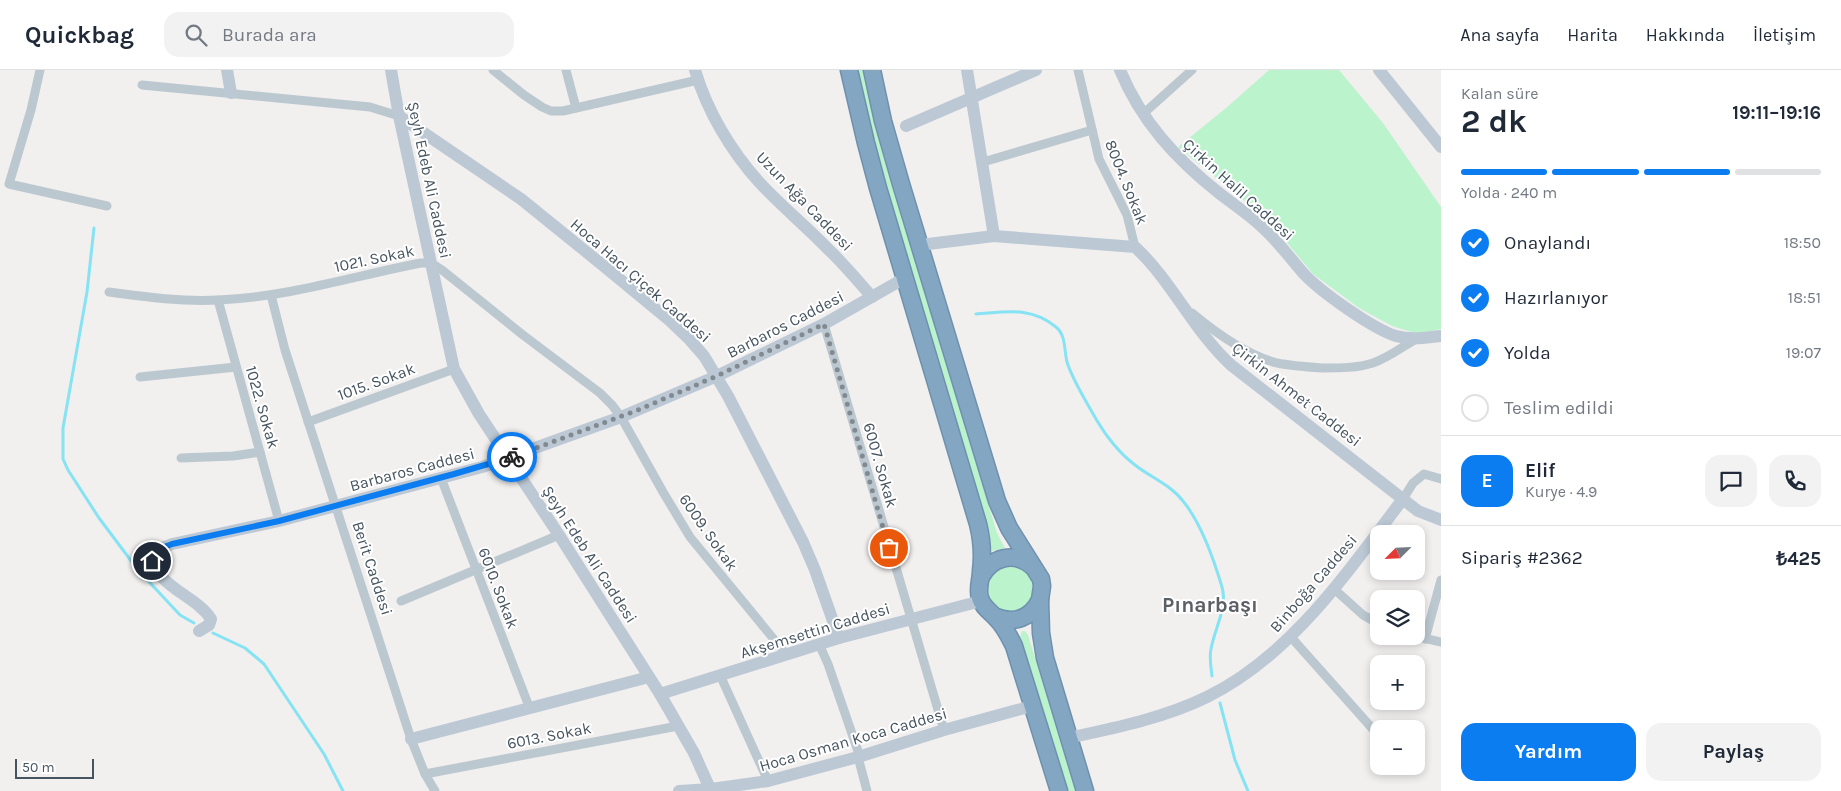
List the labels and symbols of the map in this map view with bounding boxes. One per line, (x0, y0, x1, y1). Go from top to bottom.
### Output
street label: Şeyh Edeb Ali Caddesi (404, 100, 455, 260)
street label: Çirkin Halil Caddesi (1179, 134, 1298, 244)
street label: 8004. Sokak (1101, 137, 1152, 227)
street label: Uzun Ağa Caddesi (752, 148, 857, 255)
street label: Hoca Hacı Çiçek Caddesi (567, 214, 715, 346)
street label: 1021. Sokak (332, 241, 416, 276)
street label: Barbaros Caddesi (724, 287, 847, 362)
street label: Çirkin Ahmet Caddesi (1228, 338, 1365, 451)
street label: 1015. Sokak (335, 359, 417, 404)
street label: 1022. Sokak (242, 364, 283, 451)
street label: 6007. Sokak (859, 420, 902, 510)
courier (487, 432, 537, 482)
street label: Barbaros Caddesi (348, 444, 477, 495)
street label: Şeyh Edeb Ali Caddesi (538, 482, 641, 627)
street label: 6009. Sokak (675, 490, 742, 574)
street label: Berit Caddesi (348, 519, 397, 617)
north arrow (1370, 525, 1425, 580)
pin (868, 527, 910, 569)
street label: Binboğa Caddesi (1266, 531, 1361, 636)
pin (131, 540, 173, 582)
street label: 6010. Sokak (474, 545, 523, 631)
district label: Pınarbaşı (1162, 593, 1258, 617)
street label: Akşemsettin Caddesi (738, 599, 892, 662)
street label: Hoca Osman Koca Caddesi (757, 704, 949, 775)
street label: 6013. Sokak (505, 718, 593, 753)
scale bar (15, 756, 94, 779)

